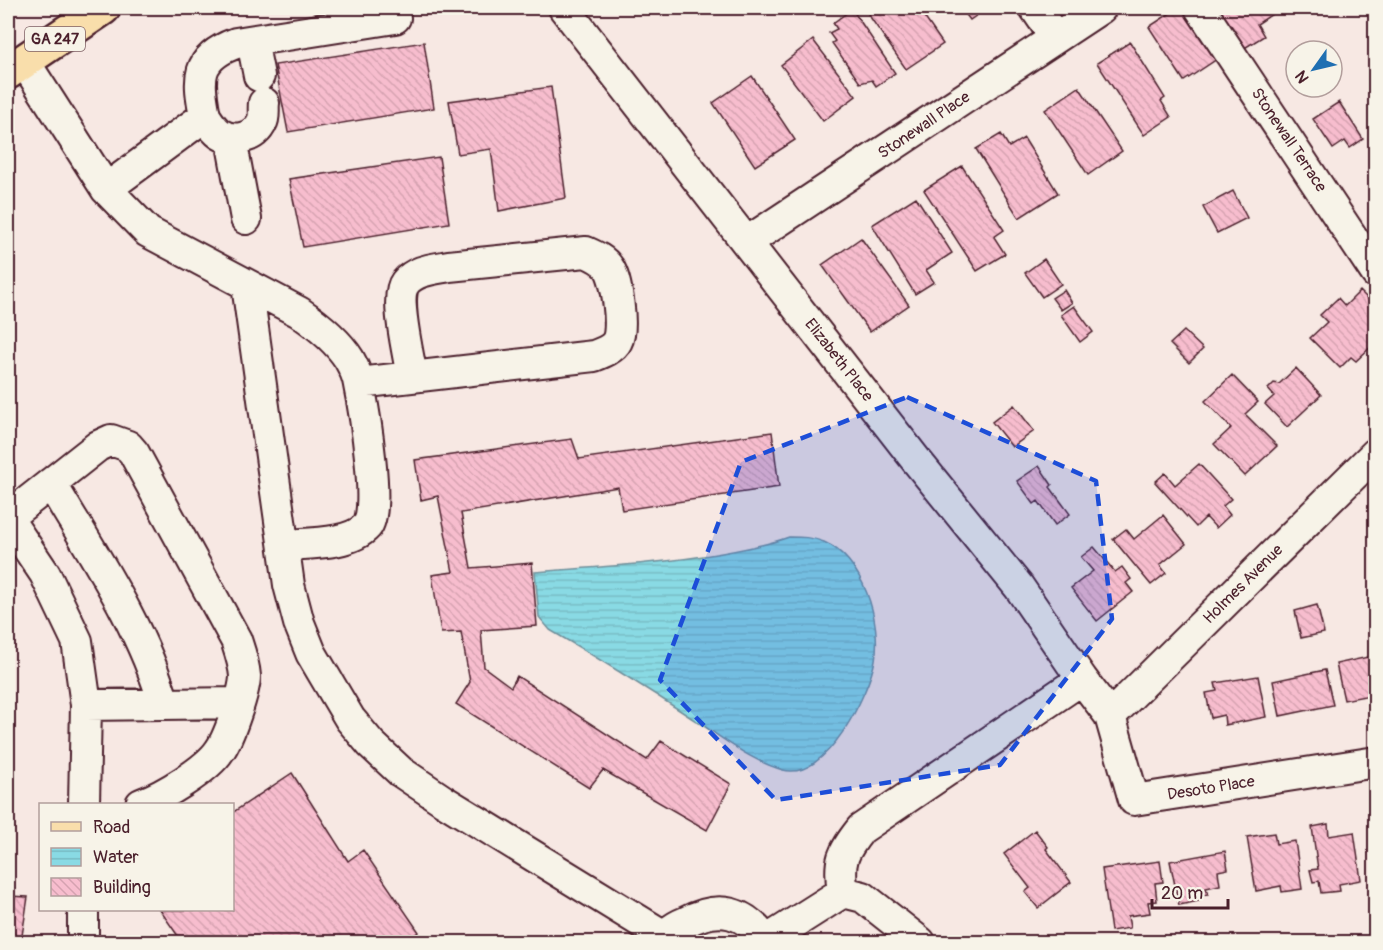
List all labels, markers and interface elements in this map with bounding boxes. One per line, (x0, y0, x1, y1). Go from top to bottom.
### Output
road number: GA 247 (25, 27, 85, 51)
north arrow (1284, 39, 1344, 99)
text: N (1291, 67, 1314, 87)
street label: Stonewall Terrace (1247, 84, 1331, 196)
street label: Stonewall Place (874, 87, 974, 163)
street label: Elizabeth Place (800, 314, 878, 406)
street label: Holmes Avenue (1199, 540, 1287, 628)
street label: Desoto Place (1166, 771, 1256, 805)
legend (39, 803, 234, 911)
text: Road (93, 816, 130, 839)
text: Water (93, 846, 139, 869)
scale bar (1152, 872, 1228, 910)
text: Building (93, 876, 151, 899)
text: 20 m (1161, 882, 1203, 905)

